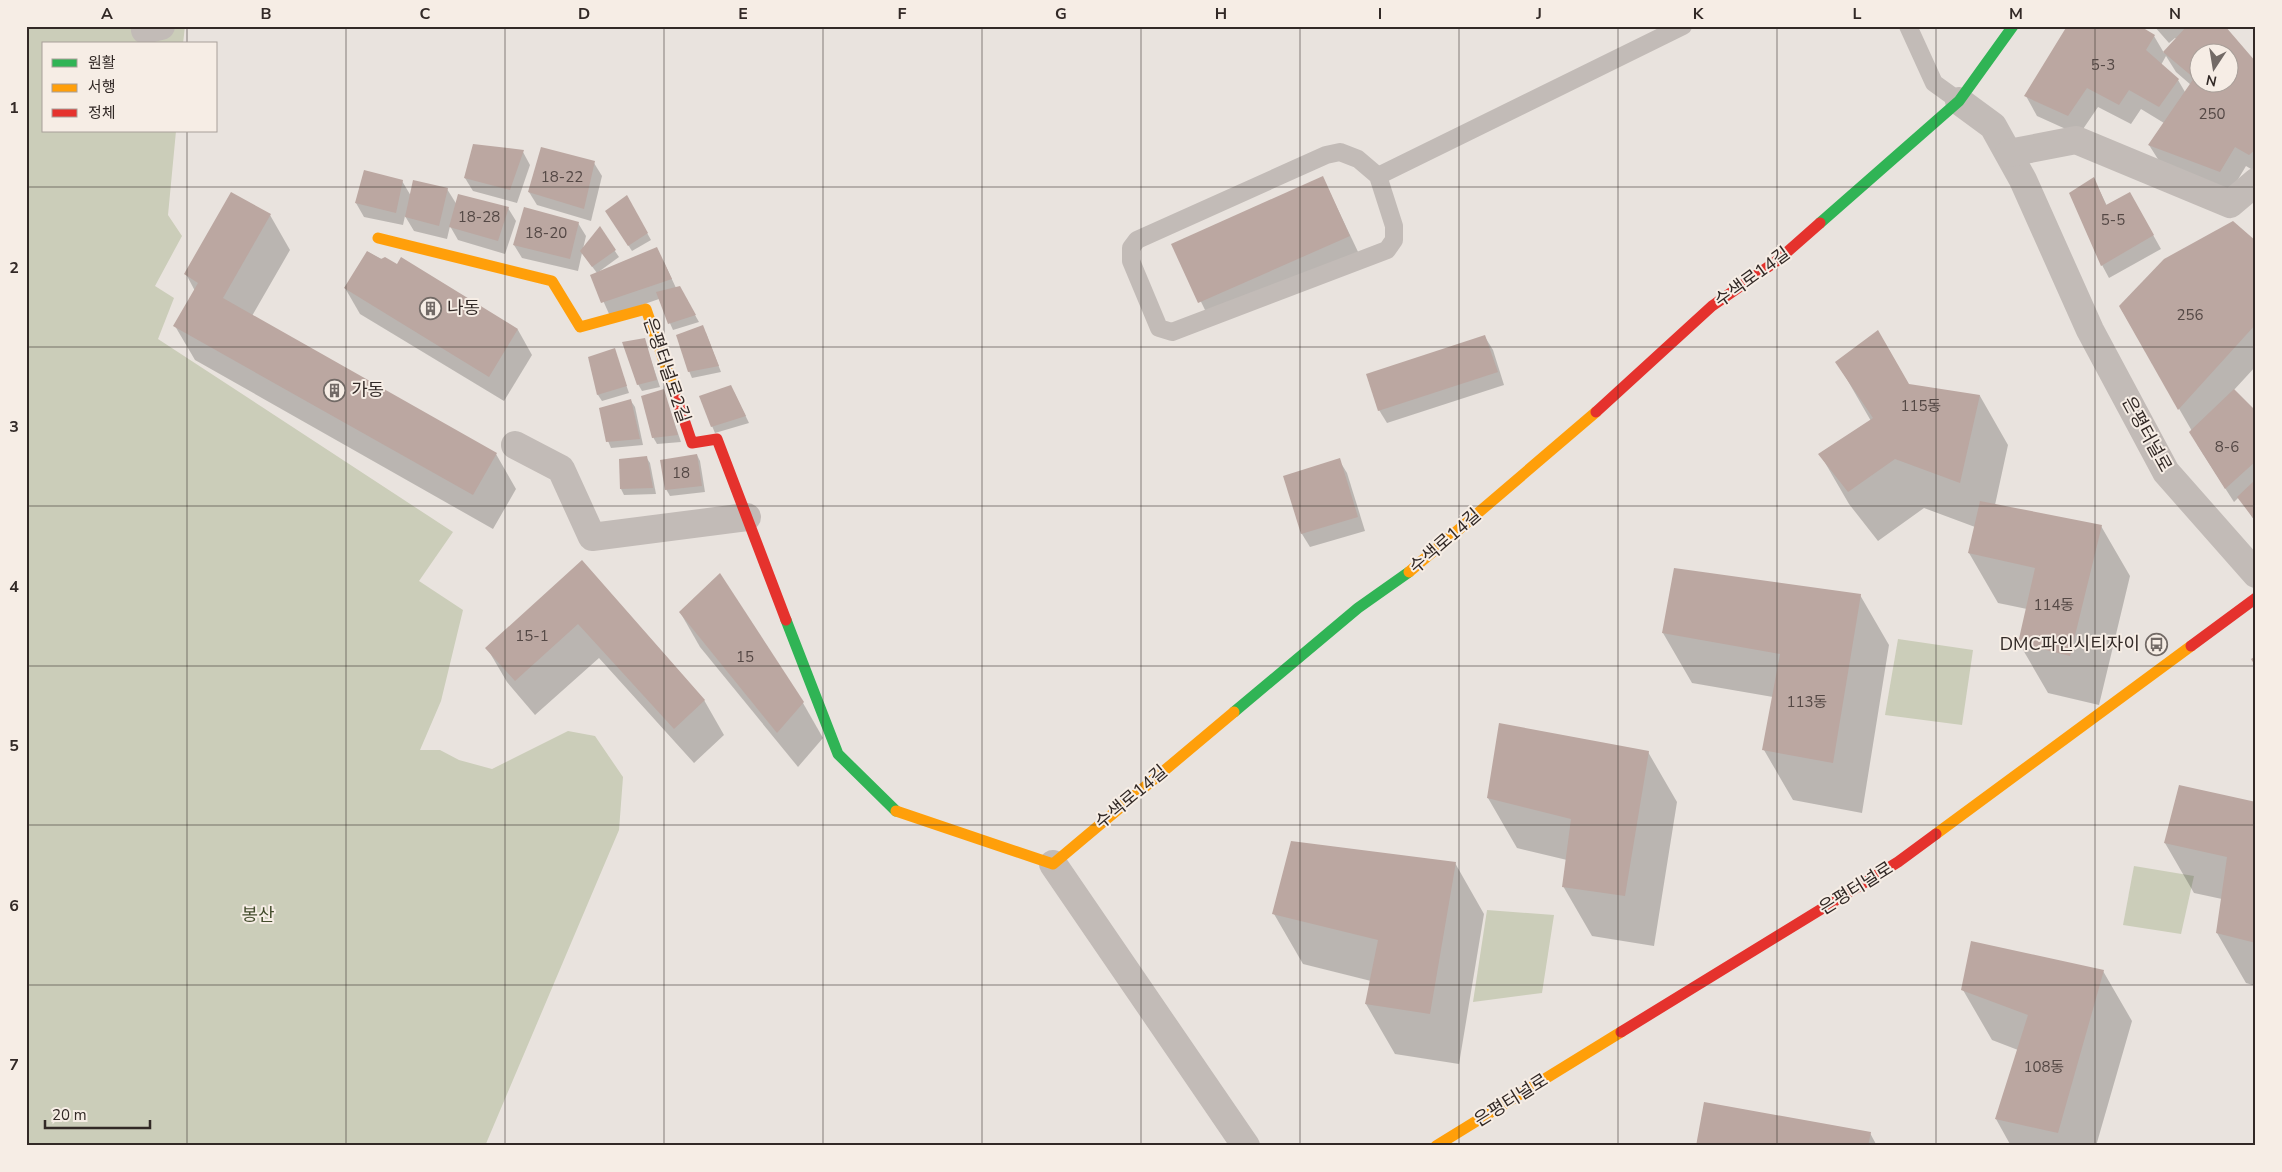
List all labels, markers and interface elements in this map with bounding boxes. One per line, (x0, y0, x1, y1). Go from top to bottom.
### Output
text: A (101, 3, 113, 25)
text: B (260, 3, 272, 25)
text: C (420, 3, 431, 25)
text: D (578, 3, 590, 25)
text: E (738, 3, 748, 25)
text: F (898, 3, 907, 25)
text: G (1055, 3, 1067, 25)
text: H (1215, 3, 1227, 25)
text: I (1378, 3, 1382, 25)
text: J (1535, 3, 1542, 25)
text: K (1693, 3, 1705, 25)
text: L (1853, 3, 1862, 25)
text: M (2009, 3, 2023, 25)
text: N (2169, 3, 2181, 25)
legend (42, 42, 218, 132)
north arrow (2190, 42, 2240, 92)
text: 원활 (88, 53, 116, 73)
house number: 5-3 (2091, 55, 2115, 75)
text: N (2204, 70, 2219, 91)
text: 서행 (88, 77, 116, 97)
text: 1 (9, 97, 19, 119)
text: 정체 (88, 103, 116, 123)
house number: 250 (2198, 104, 2226, 124)
house number: 18-22 (541, 167, 583, 187)
house number: 18-28 (458, 207, 500, 227)
house number: 5-5 (2101, 210, 2125, 230)
house number: 18-20 (525, 223, 567, 243)
street label: 수색로14길 (1709, 241, 1795, 313)
text: 2 (9, 257, 19, 279)
building icon: 나동 (419, 296, 443, 320)
place label: 나동 (447, 296, 480, 320)
house number: 256 (2176, 305, 2204, 325)
street label: 은평터널로2길 (638, 314, 696, 426)
building icon: 가동 (323, 378, 347, 402)
place label: 가동 (351, 378, 384, 402)
street label: 은평터널로 (2116, 392, 2178, 476)
house number: 115동 (1901, 396, 1941, 416)
text: 3 (9, 416, 19, 438)
house number: 8-6 (2215, 437, 2239, 457)
house number: 18 (672, 463, 690, 483)
street label: 수색로14길 (1404, 503, 1486, 579)
text: 4 (9, 576, 19, 598)
house number: 114동 (2034, 595, 2074, 615)
house number: 15-1 (515, 626, 549, 646)
place label: DMC파인시티자이 (2000, 632, 2140, 656)
bus stop icon: DMC파인시티자이 (2144, 632, 2168, 656)
house number: 15 (736, 647, 754, 667)
house number: 113동 (1787, 692, 1827, 712)
text: 5 (9, 735, 19, 757)
street label: 수색로14길 (1090, 760, 1172, 834)
street label: 은평터널로 (1815, 856, 1897, 920)
text: 6 (9, 895, 19, 917)
park label: 봉산 (241, 903, 275, 927)
text: 7 (9, 1054, 19, 1076)
house number: 108동 (2024, 1057, 2064, 1077)
street label: 은평터널로 (1470, 1068, 1552, 1132)
scale bar (45, 1097, 150, 1129)
text: 20 m (52, 1105, 87, 1125)

